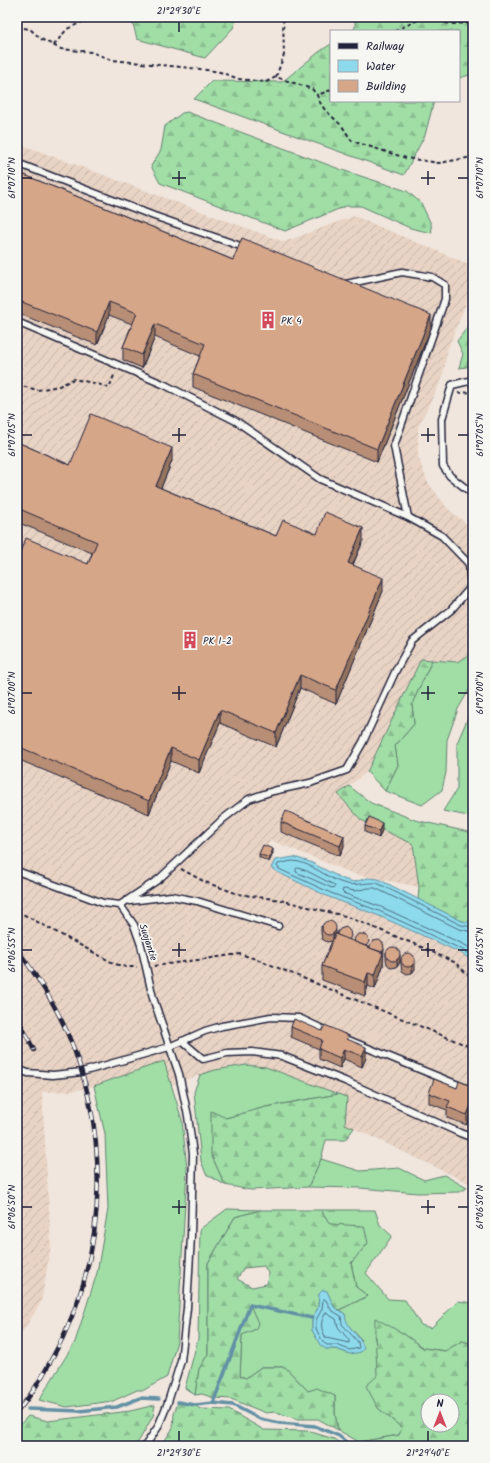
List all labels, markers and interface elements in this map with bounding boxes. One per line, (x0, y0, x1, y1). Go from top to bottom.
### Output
text: 21°29'30"E (157, 3, 202, 19)
legend (330, 30, 460, 102)
text: Railway (366, 37, 404, 56)
text: Water (366, 57, 396, 76)
text: Building (366, 77, 406, 96)
text: 61°07'10"N (4, 157, 20, 199)
text: 61°07'10"N (472, 157, 488, 199)
building icon: PK 4 (258, 310, 278, 330)
place label: PK 4 (281, 313, 302, 329)
text: 61°07'05"N (4, 413, 20, 457)
text: 61°07'05"N (472, 413, 488, 457)
building icon: PK 1-2 (180, 630, 200, 650)
place label: PK 1-2 (203, 633, 232, 649)
text: 61°07'00"N (4, 671, 20, 715)
text: 61°07'00"N (472, 671, 488, 715)
street label: Suojantie (135, 922, 162, 963)
text: 61°06'55"N (4, 927, 20, 972)
text: 61°06'55"N (472, 927, 488, 972)
text: 61°06'50"N (4, 1185, 20, 1229)
text: 61°06'50"N (472, 1185, 488, 1229)
north arrow (420, 1393, 460, 1433)
text: N (437, 1395, 444, 1413)
text: 21°29'30"E (157, 1445, 202, 1461)
text: 21°29'40"E (406, 1445, 451, 1461)

